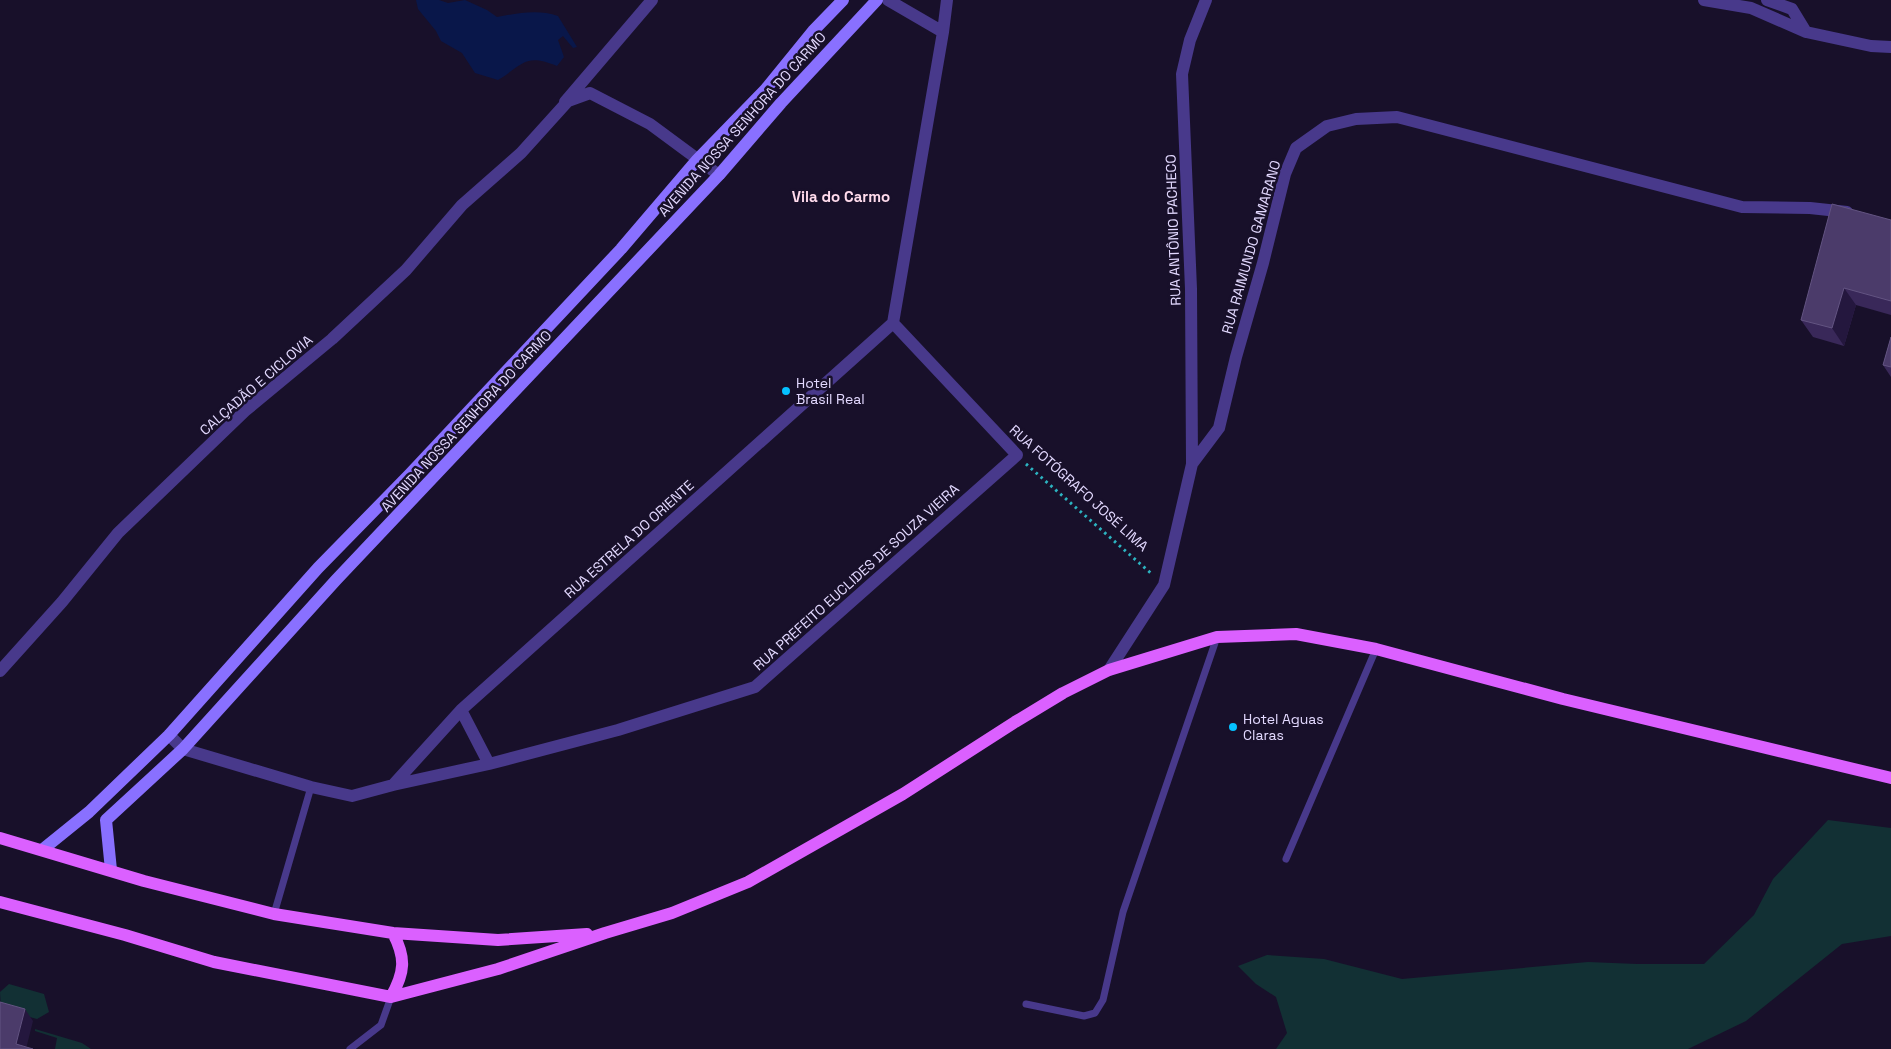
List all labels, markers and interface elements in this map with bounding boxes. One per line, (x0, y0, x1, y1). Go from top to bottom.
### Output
street label: AVENIDA NOSSA SENHORA DO CARMO (654, 28, 830, 220)
street label: RUA ANTÔNIO PACHECO (1161, 154, 1185, 306)
street label: RUA RAIMUNDO GAMARANO (1218, 158, 1284, 336)
district label: Vila do Carmo (792, 187, 890, 206)
street label: AVENIDA NOSSA SENHORA DO CARMO (377, 326, 555, 516)
street label: CALÇADÃO E CICLOVIA (196, 331, 316, 439)
place label: Hotel Brasil Real (796, 374, 865, 408)
marker: Hotel Brasil Real (780, 385, 792, 397)
street label: RUA FOTÓGRAFO JOSÉ LIMA (1006, 421, 1152, 555)
street label: RUA ESTRELA DO ORIENTE (560, 476, 698, 602)
street label: RUA PREFEITO EUCLIDES DE SOUZA VIEIRA (749, 480, 963, 674)
place label: Hotel Aguas Claras (1243, 710, 1324, 744)
marker: Hotel Aguas Claras (1227, 721, 1239, 733)

